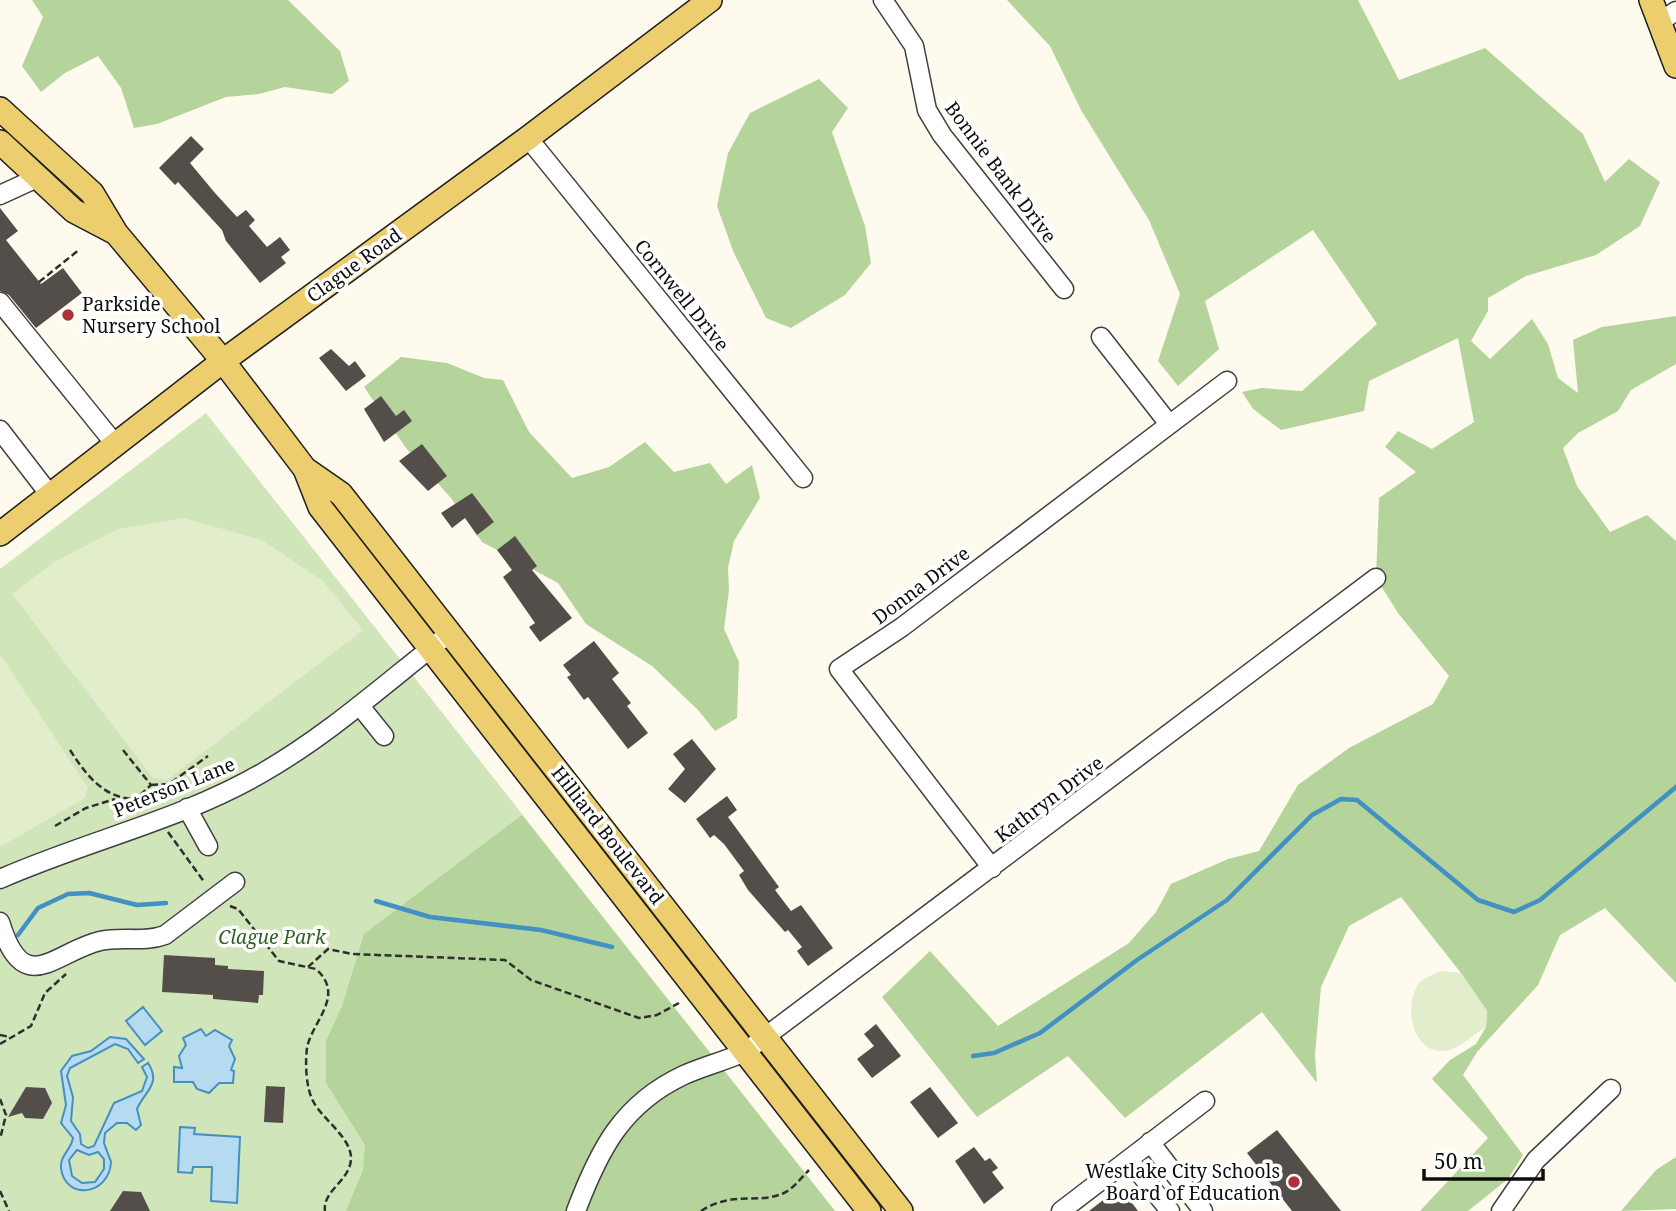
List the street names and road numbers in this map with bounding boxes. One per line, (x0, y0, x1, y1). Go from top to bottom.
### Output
street label: Bonnie Bank Drive (939, 96, 1063, 248)
street label: Clague Road (301, 222, 407, 308)
street label: Cornwell Drive (629, 234, 735, 356)
street label: Donna Drive (867, 540, 975, 630)
street label: Kathryn Drive (989, 750, 1109, 848)
street label: Peterson Lane (109, 751, 239, 823)
street label: Hilliard Boulevard (546, 760, 670, 910)

